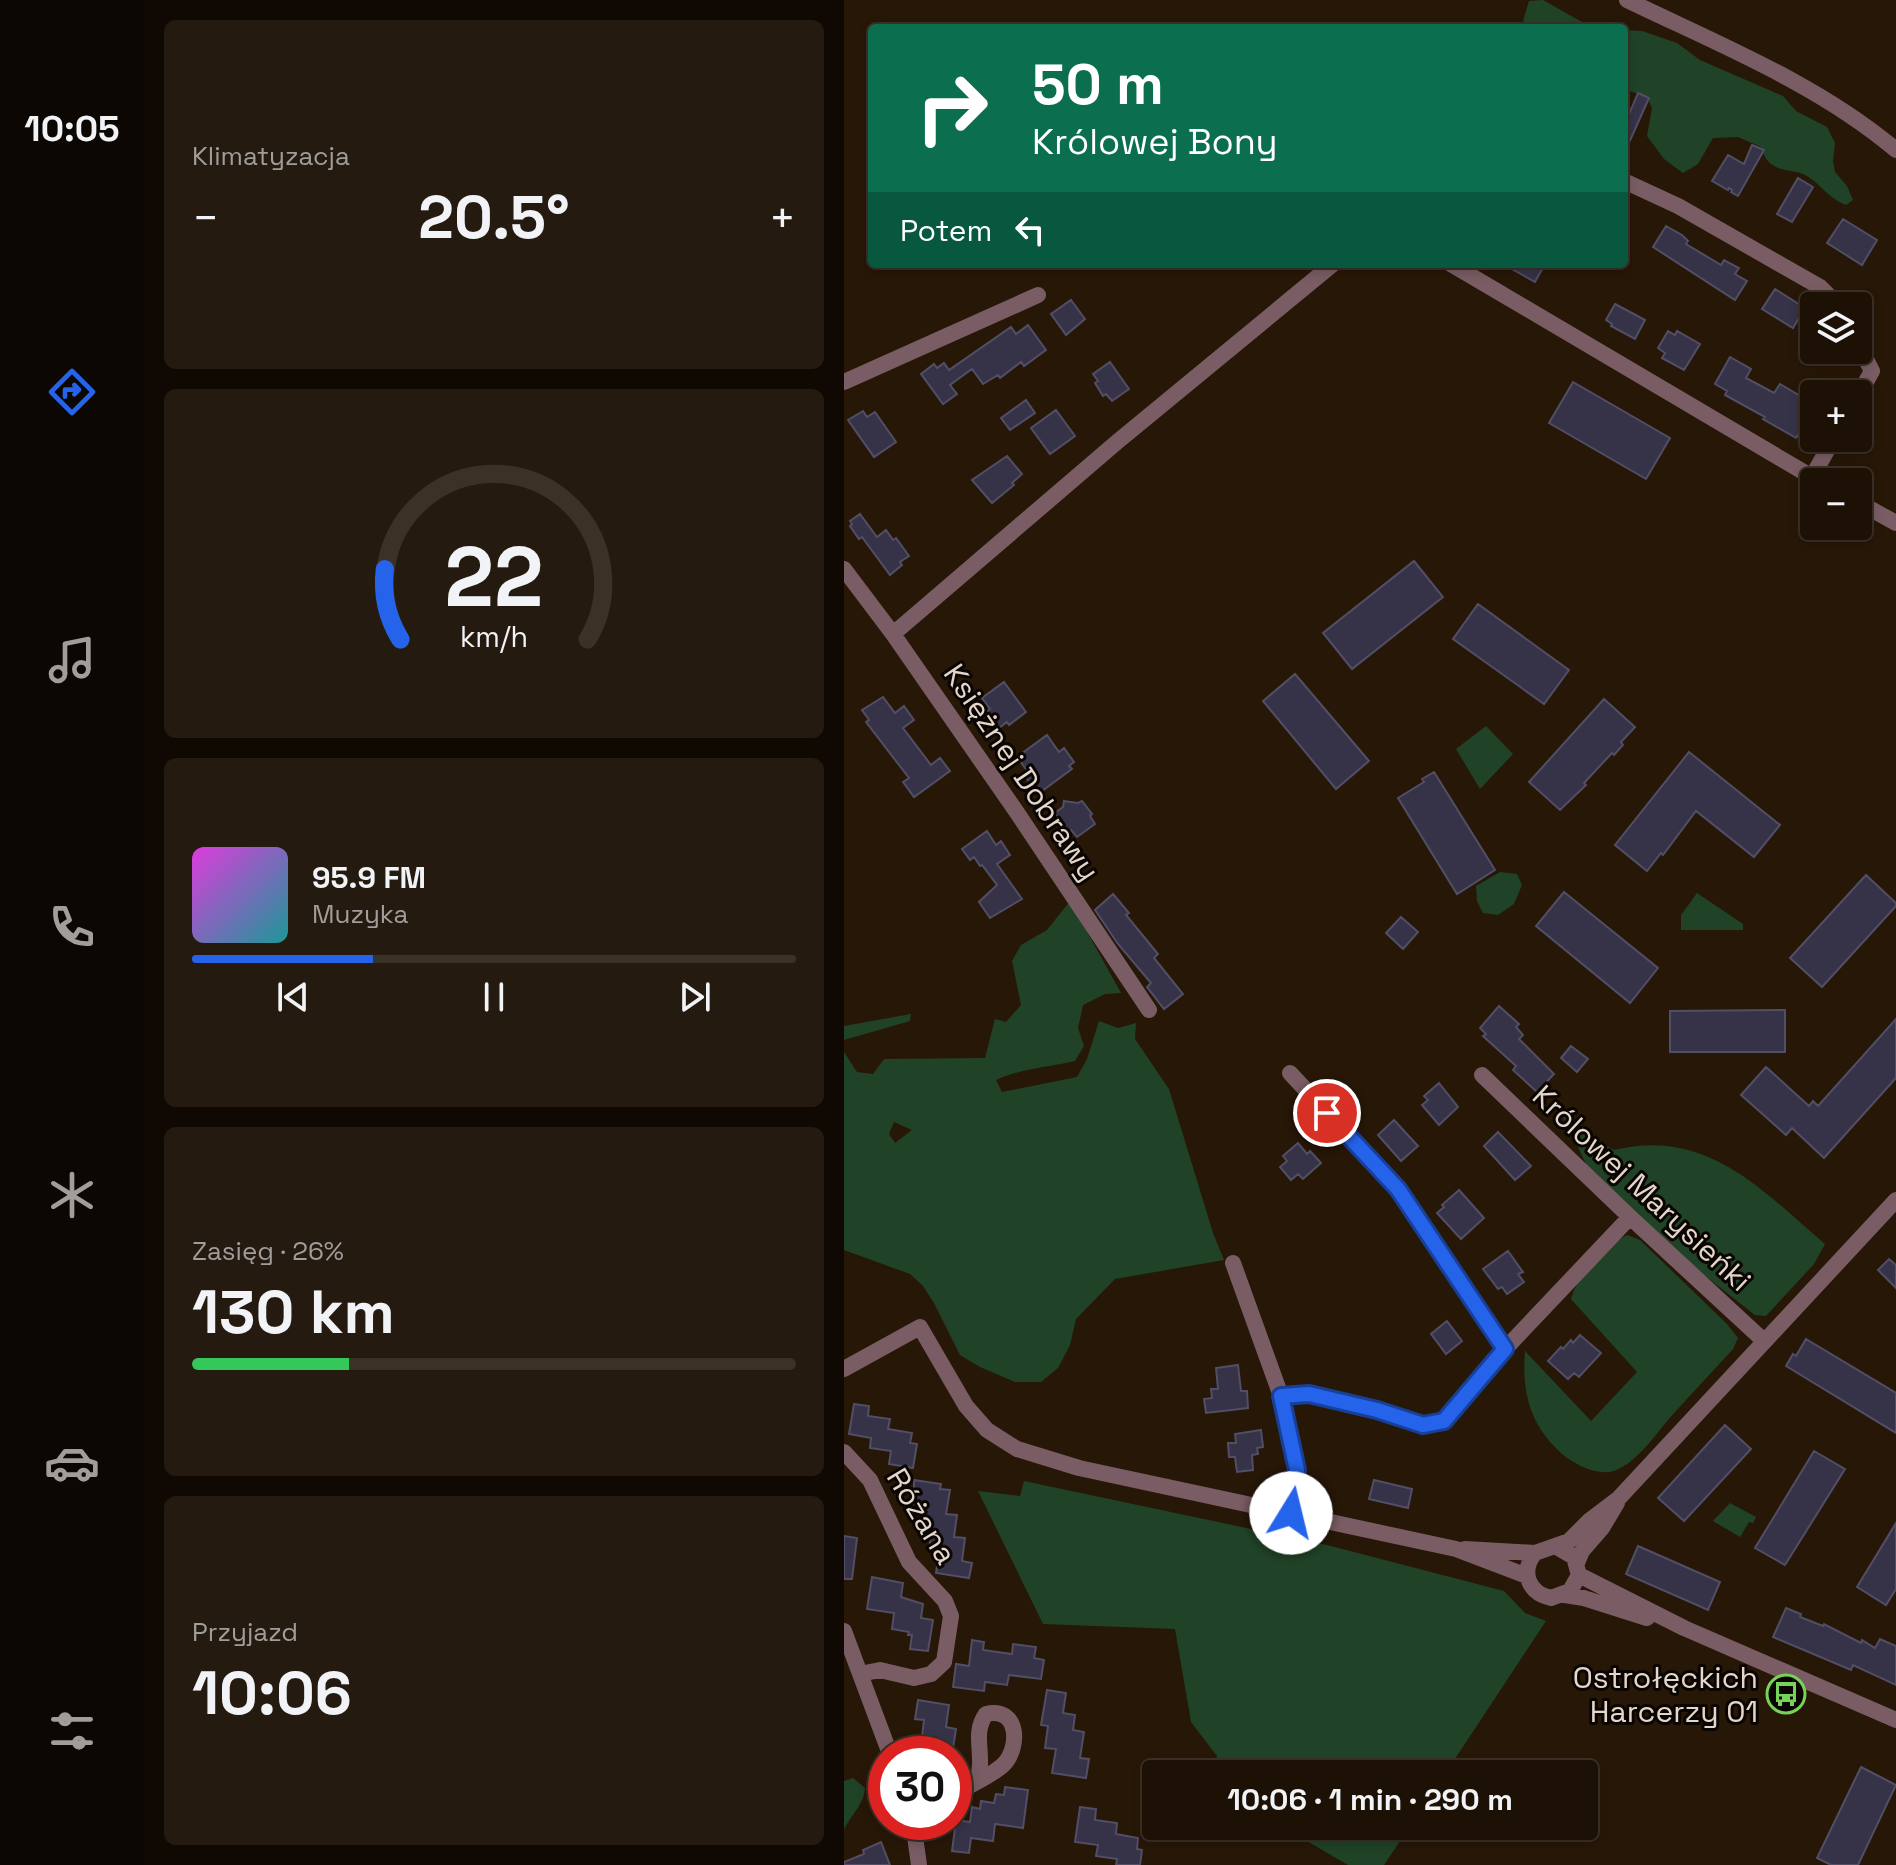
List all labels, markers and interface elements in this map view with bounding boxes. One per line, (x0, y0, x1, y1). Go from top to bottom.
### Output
text: 50 m (1032, 49, 1164, 120)
icon: right (900, 56, 1004, 160)
text: 10:05 (24, 106, 120, 152)
text: Królowej Bony (1032, 119, 1278, 165)
text: Klimatyzacja (192, 139, 350, 173)
text: 20.5° (418, 179, 570, 256)
text: − (192, 190, 219, 246)
text: + (769, 190, 796, 246)
icon: left (1008, 208, 1052, 252)
text: Potem (900, 211, 992, 250)
map controls (1800, 292, 1872, 540)
button: layers (1800, 292, 1872, 364)
icon: directions (44, 364, 100, 420)
button: + (1800, 380, 1872, 452)
button: − (1800, 468, 1872, 540)
text: 22 (445, 523, 543, 629)
text: km/h (460, 619, 528, 655)
icon: music (44, 632, 100, 688)
street label: Księżnej Dobrawy (935, 656, 1109, 888)
text: 95.9 FM (312, 858, 426, 897)
text: Muzyka (312, 897, 409, 931)
icon: phone (44, 899, 100, 955)
icon: previous (271, 975, 315, 1019)
icon: pause (472, 975, 516, 1019)
icon: next (673, 975, 717, 1019)
street label: Królowej Marysieńki (1524, 1076, 1760, 1300)
pin (1293, 1079, 1361, 1147)
icon: arrive (1305, 1091, 1349, 1135)
icon: climate (44, 1167, 100, 1223)
text: Zasięg · 26% (192, 1234, 344, 1268)
text: 130 km (192, 1274, 395, 1351)
icon: car (44, 1435, 100, 1491)
street label: Różana (878, 1461, 966, 1571)
position arrow (1249, 1471, 1333, 1555)
text: Przyjazd (192, 1615, 298, 1649)
text: 10:06 (192, 1655, 352, 1732)
place label: Ostrołęckich Harcerzy 01 (1573, 1658, 1758, 1731)
bus stop icon: Ostrołęckich Harcerzy 01 (1765, 1673, 1807, 1715)
icon: filters (44, 1703, 100, 1759)
speed limit sign: 30 (868, 1736, 972, 1840)
text: 10:06 · 1 min · 290 m (1227, 1780, 1513, 1819)

